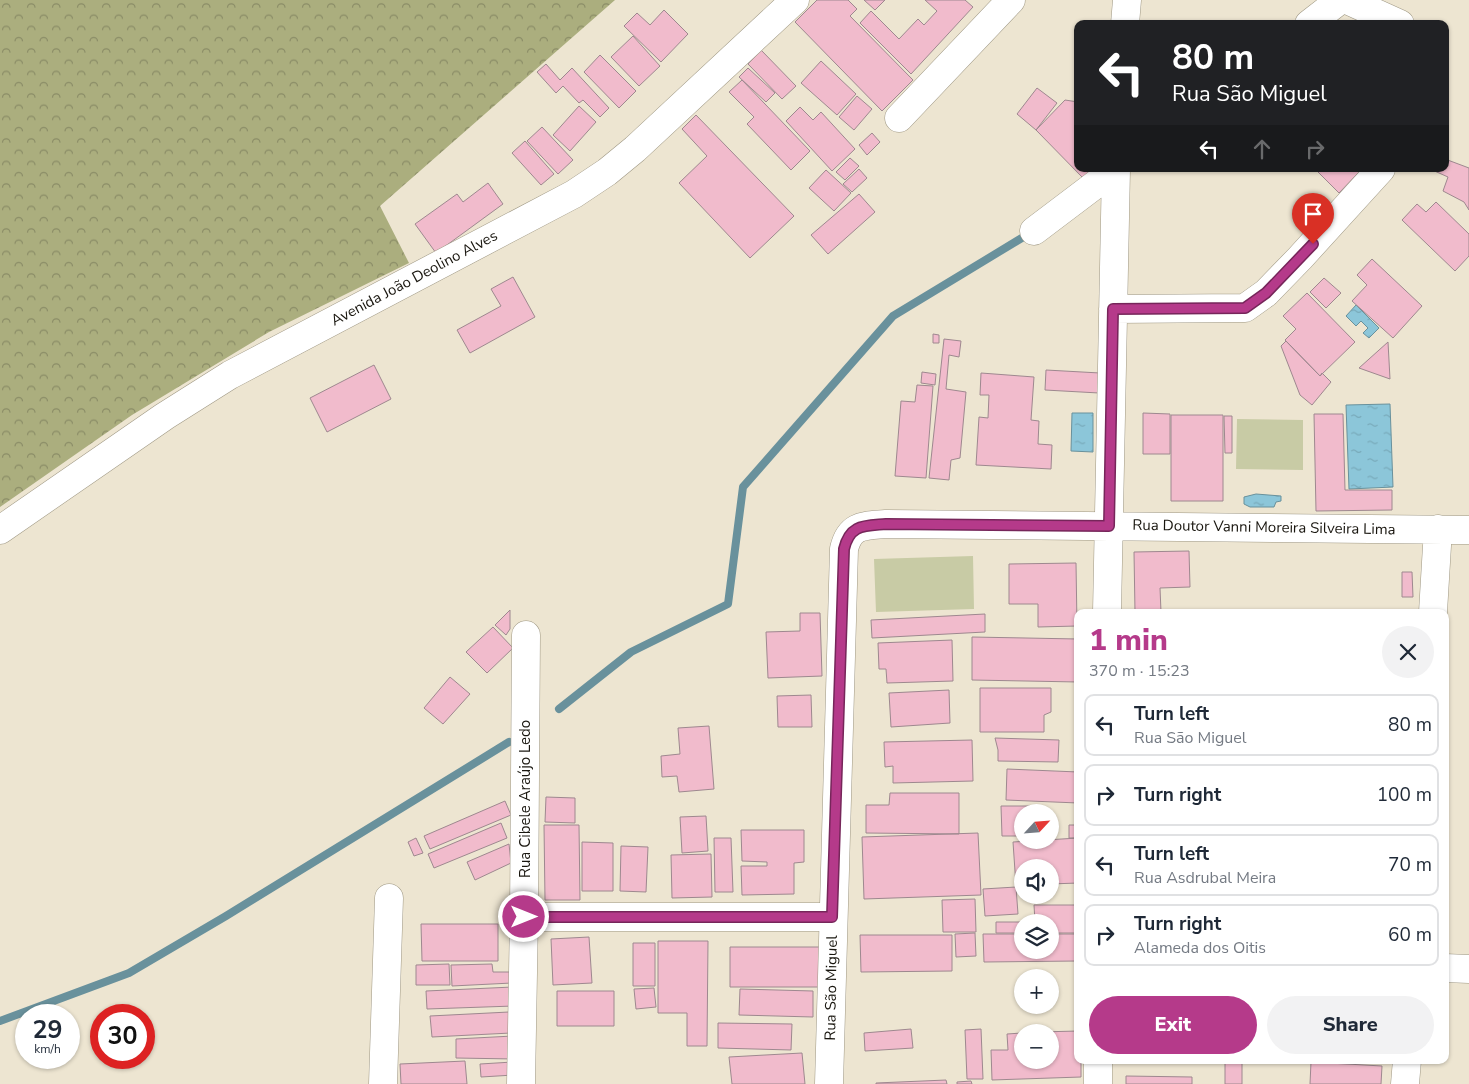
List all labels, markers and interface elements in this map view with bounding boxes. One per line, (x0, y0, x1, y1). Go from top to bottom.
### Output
text: 80 m (1172, 34, 1254, 81)
icon: left (1089, 40, 1154, 105)
text: Rua São Miguel (1172, 79, 1327, 109)
icon: left (1195, 135, 1223, 163)
icon: ahead (1248, 135, 1276, 163)
icon: right (1301, 135, 1329, 163)
pin (1292, 193, 1334, 244)
icon: arrive (1299, 200, 1327, 228)
street label: Avenida João Deolino Alves (327, 225, 501, 331)
street label: Rua Doutor Vanni Moreira Silveira Lima (1132, 515, 1396, 539)
text: 1 min (1089, 620, 1168, 661)
button: close (1382, 626, 1434, 678)
text: 370 m · 15:23 (1089, 660, 1190, 682)
text: Turn left (1134, 701, 1209, 727)
icon: left (1091, 711, 1119, 739)
text: 80 m (1388, 712, 1432, 738)
street label: Rua Cibele Araújo Ledo (515, 720, 535, 878)
text: Rua São Miguel (1134, 727, 1247, 749)
icon: right (1091, 781, 1119, 809)
text: Turn right (1134, 782, 1221, 808)
text: 100 m (1377, 782, 1432, 808)
north arrow (1014, 804, 1059, 849)
map controls (1014, 804, 1059, 1069)
text: Turn left (1134, 841, 1209, 867)
icon: left (1091, 851, 1119, 879)
text: 70 m (1388, 852, 1432, 878)
button: sound (1014, 859, 1059, 904)
text: Rua Asdrubal Meira (1134, 867, 1276, 889)
position arrow (497, 890, 549, 942)
text: Turn right (1134, 911, 1221, 937)
button: layers (1014, 914, 1059, 959)
icon: right (1091, 921, 1119, 949)
text: 60 m (1388, 922, 1432, 948)
street label: Rua São Miguel (820, 934, 842, 1041)
text: Alameda dos Oitis (1134, 937, 1266, 959)
button: + (1014, 969, 1059, 1014)
button: Exit (1089, 996, 1257, 1054)
button: Share (1267, 996, 1434, 1054)
speed limit sign: 30 (90, 1004, 155, 1069)
text: 29 (32, 1013, 63, 1047)
button: − (1014, 1024, 1059, 1069)
text: km/h (34, 1041, 61, 1057)

